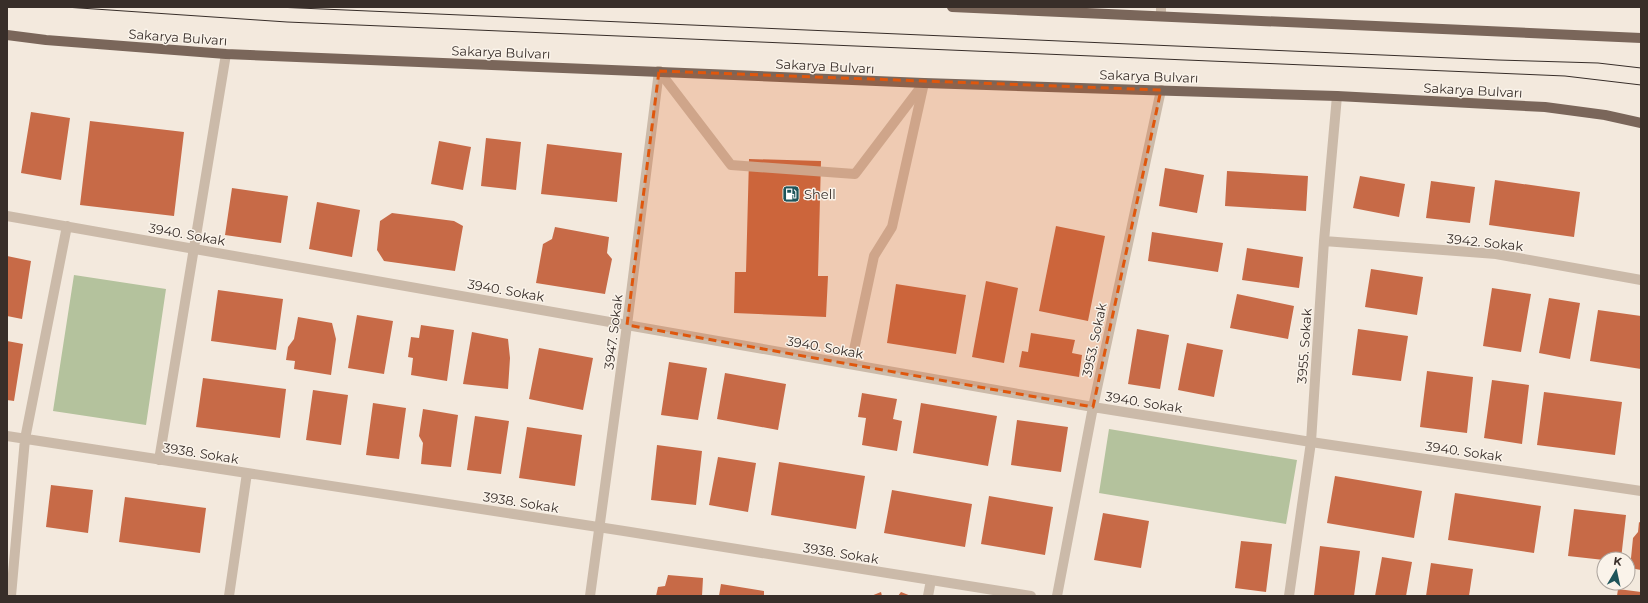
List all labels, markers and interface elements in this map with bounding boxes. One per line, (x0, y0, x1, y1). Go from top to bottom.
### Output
street label: Sakarya Bulvarı (128, 26, 228, 48)
street label: Sakarya Bulvarı (451, 42, 551, 62)
street label: Sakarya Bulvarı (775, 55, 875, 77)
street label: Sakarya Bulvarı (1099, 66, 1199, 86)
street label: Sakarya Bulvarı (1423, 79, 1523, 101)
fuel station icon: Shell (781, 184, 801, 204)
place label: Shell (804, 186, 836, 202)
street label: 3940. Sokak (147, 219, 227, 249)
street label: 3942. Sokak (1446, 230, 1524, 254)
street label: 3940. Sokak (466, 275, 546, 305)
street label: 3947. Sokak (600, 293, 626, 370)
street label: 3953. Sokak (1078, 301, 1110, 378)
street label: 3955. Sokak (1293, 308, 1315, 384)
street label: 3940. Sokak (785, 332, 865, 362)
street label: 3940. Sokak (1104, 388, 1184, 416)
street label: 3940. Sokak (1424, 438, 1504, 464)
street label: 3938. Sokak (162, 439, 240, 467)
street label: 3938. Sokak (482, 488, 560, 516)
street label: 3938. Sokak (802, 539, 880, 567)
north arrow (1596, 551, 1636, 591)
text: K (1612, 554, 1624, 569)

